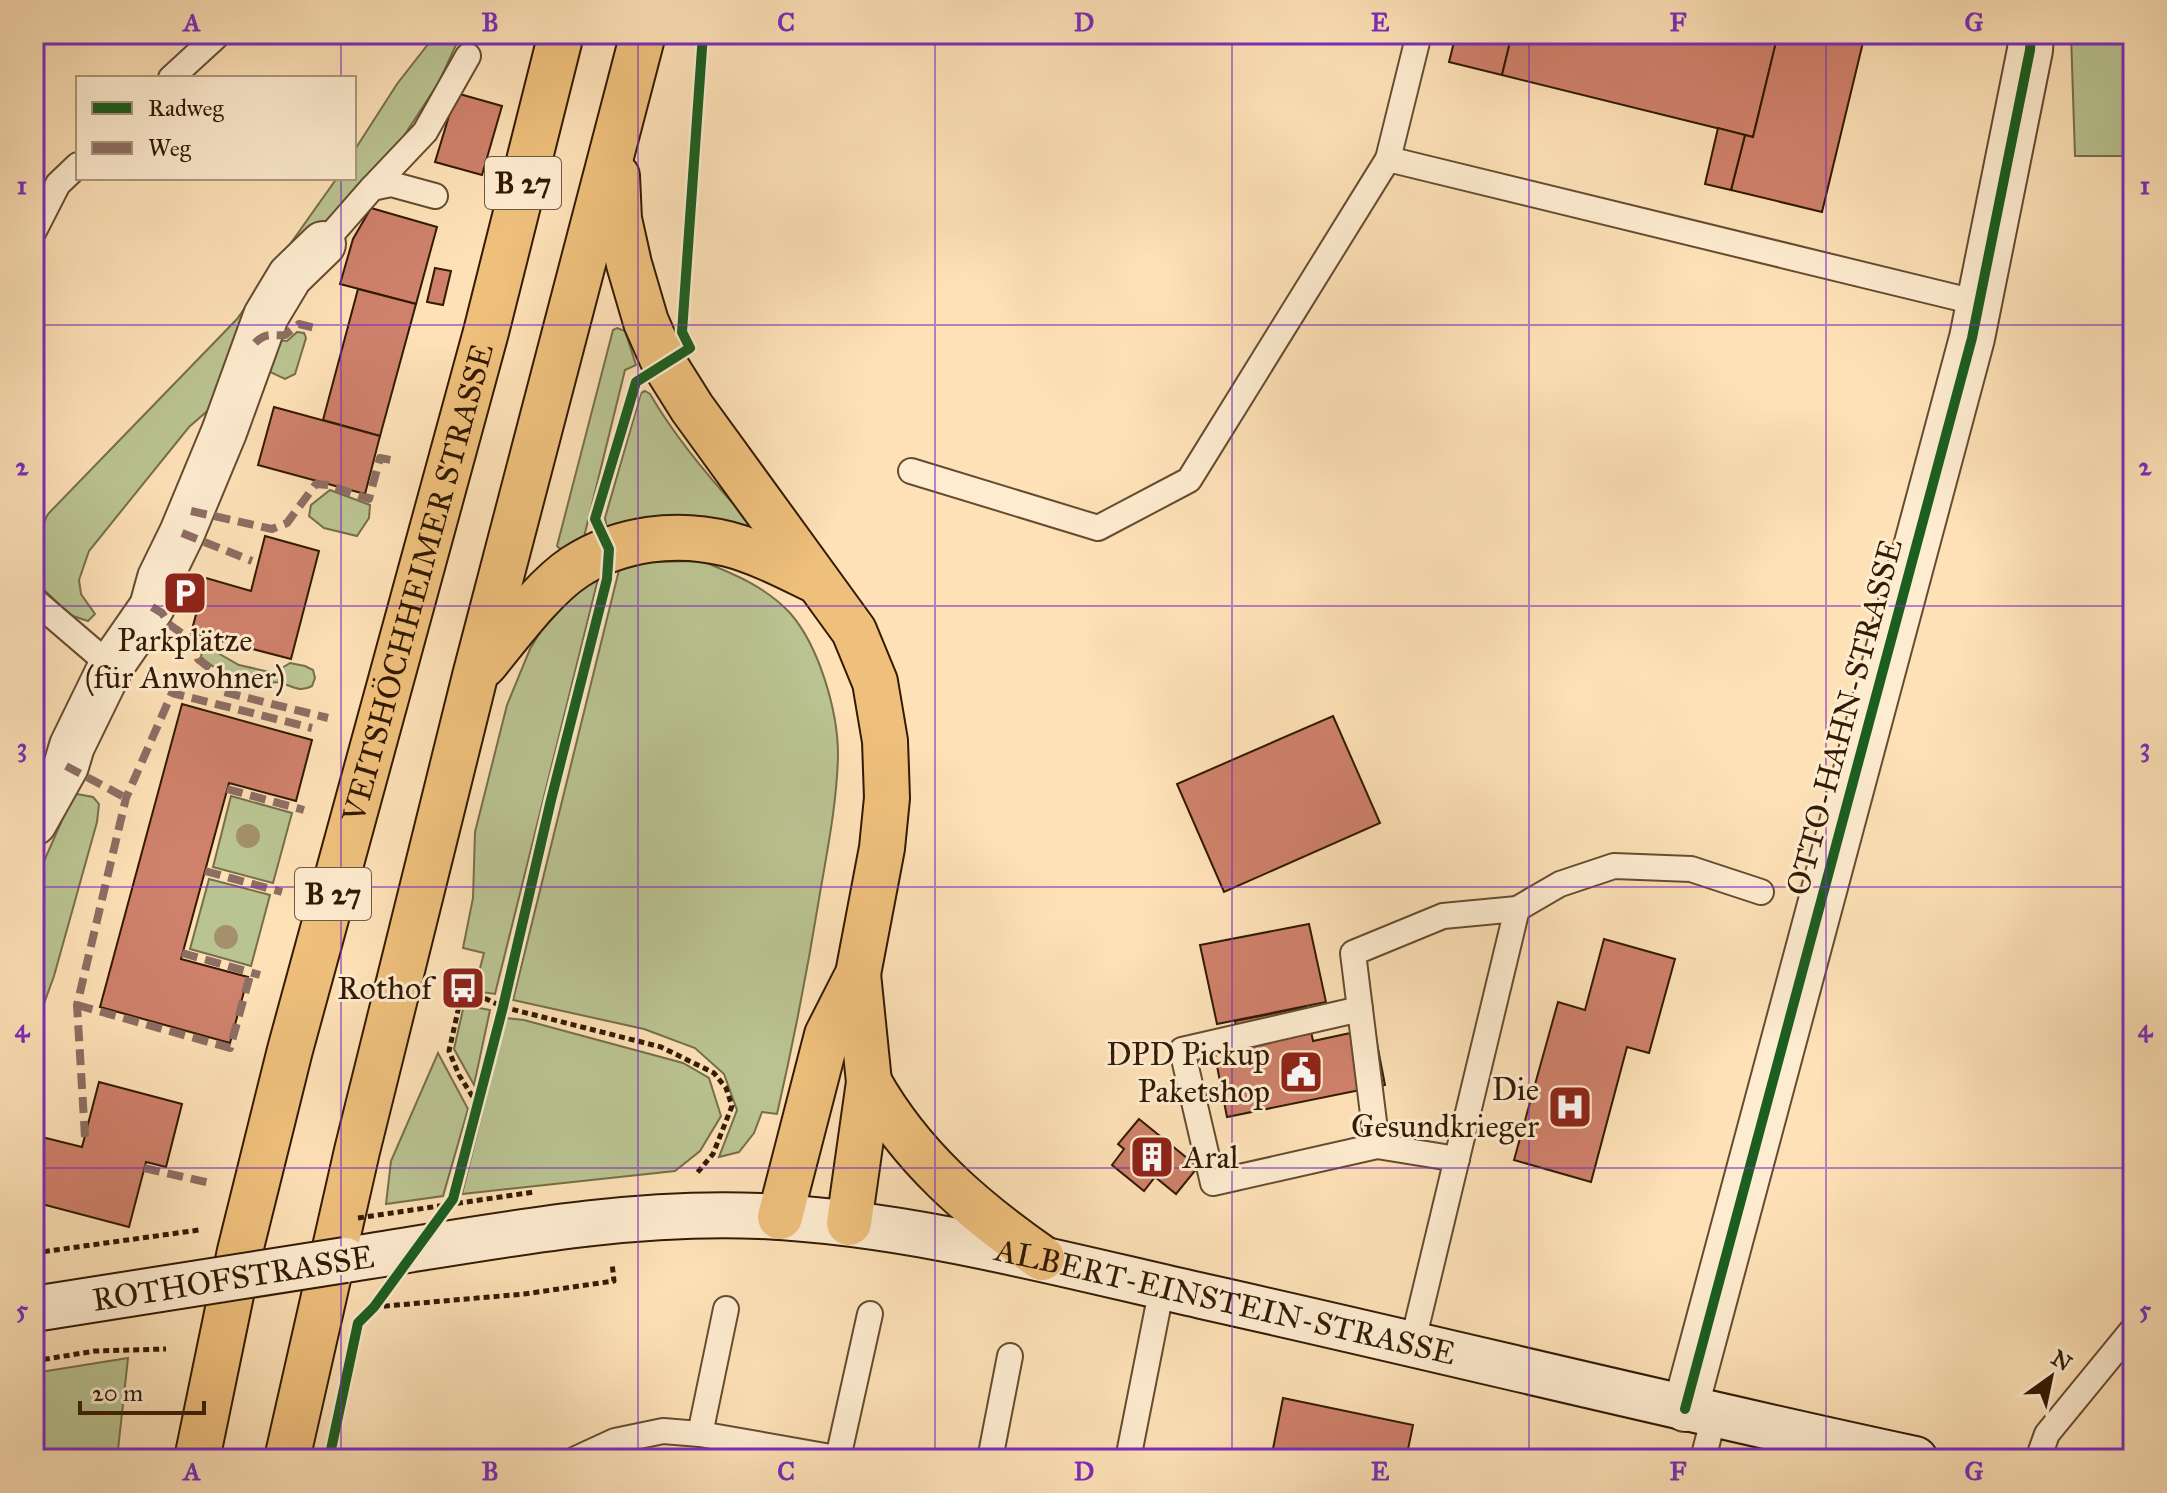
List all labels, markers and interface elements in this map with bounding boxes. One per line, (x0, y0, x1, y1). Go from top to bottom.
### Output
text: A (181, 6, 201, 38)
text: B (481, 6, 499, 38)
text: C (777, 6, 795, 38)
text: D (1074, 6, 1094, 38)
text: E (1371, 6, 1390, 38)
text: F (1670, 6, 1687, 38)
text: G (1964, 6, 1984, 38)
legend (76, 76, 356, 180)
text: Radweg (148, 93, 224, 123)
text: Weg (148, 133, 192, 163)
road number: B 27 (485, 157, 561, 209)
text: 1 (17, 169, 27, 201)
text: 1 (2140, 169, 2150, 201)
street label: VEITSHÖCHHEIMER STRASSE (334, 339, 502, 827)
text: 2 (16, 450, 30, 482)
text: 2 (2139, 450, 2153, 482)
street label: OTTO-HAHN-STRASSE (1778, 535, 1911, 900)
parking icon: Parkplätze (für Anwohner) (161, 569, 209, 617)
place label: Parkplätze (für Anwohner) (85, 621, 285, 697)
text: 3 (17, 731, 27, 763)
text: 3 (2140, 731, 2150, 763)
road number: B 27 (295, 868, 371, 920)
bus stop icon: Rothof (439, 964, 487, 1012)
place label: Rothof (337, 969, 437, 1008)
text: 4 (15, 1012, 31, 1044)
text: 4 (2138, 1012, 2154, 1044)
place label: DPD Pickup Paketshop (1106, 1035, 1270, 1111)
public building icon: DPD Pickup Paketshop (1277, 1048, 1325, 1096)
place label: Die Gesundkrieger (1351, 1070, 1539, 1146)
hospital icon: Die Gesundkrieger (1546, 1083, 1594, 1131)
building icon: Aral (1128, 1133, 1176, 1181)
place label: Aral (1181, 1138, 1239, 1177)
street label: ALBERT-EINSTEIN-STRASSE (990, 1230, 1459, 1374)
street label: ROTHOFSTRASSE (89, 1237, 377, 1320)
text: 5 (16, 1293, 29, 1325)
text: 5 (2139, 1293, 2152, 1325)
north arrow (2011, 1337, 2091, 1417)
text: N (2046, 1344, 2077, 1377)
scale bar (80, 1365, 204, 1415)
text: 20 m (92, 1378, 143, 1408)
text: A (181, 1455, 201, 1487)
text: B (481, 1455, 499, 1487)
text: C (777, 1455, 795, 1487)
text: D (1074, 1455, 1094, 1487)
text: E (1371, 1455, 1390, 1487)
text: F (1670, 1455, 1687, 1487)
text: G (1964, 1455, 1984, 1487)

